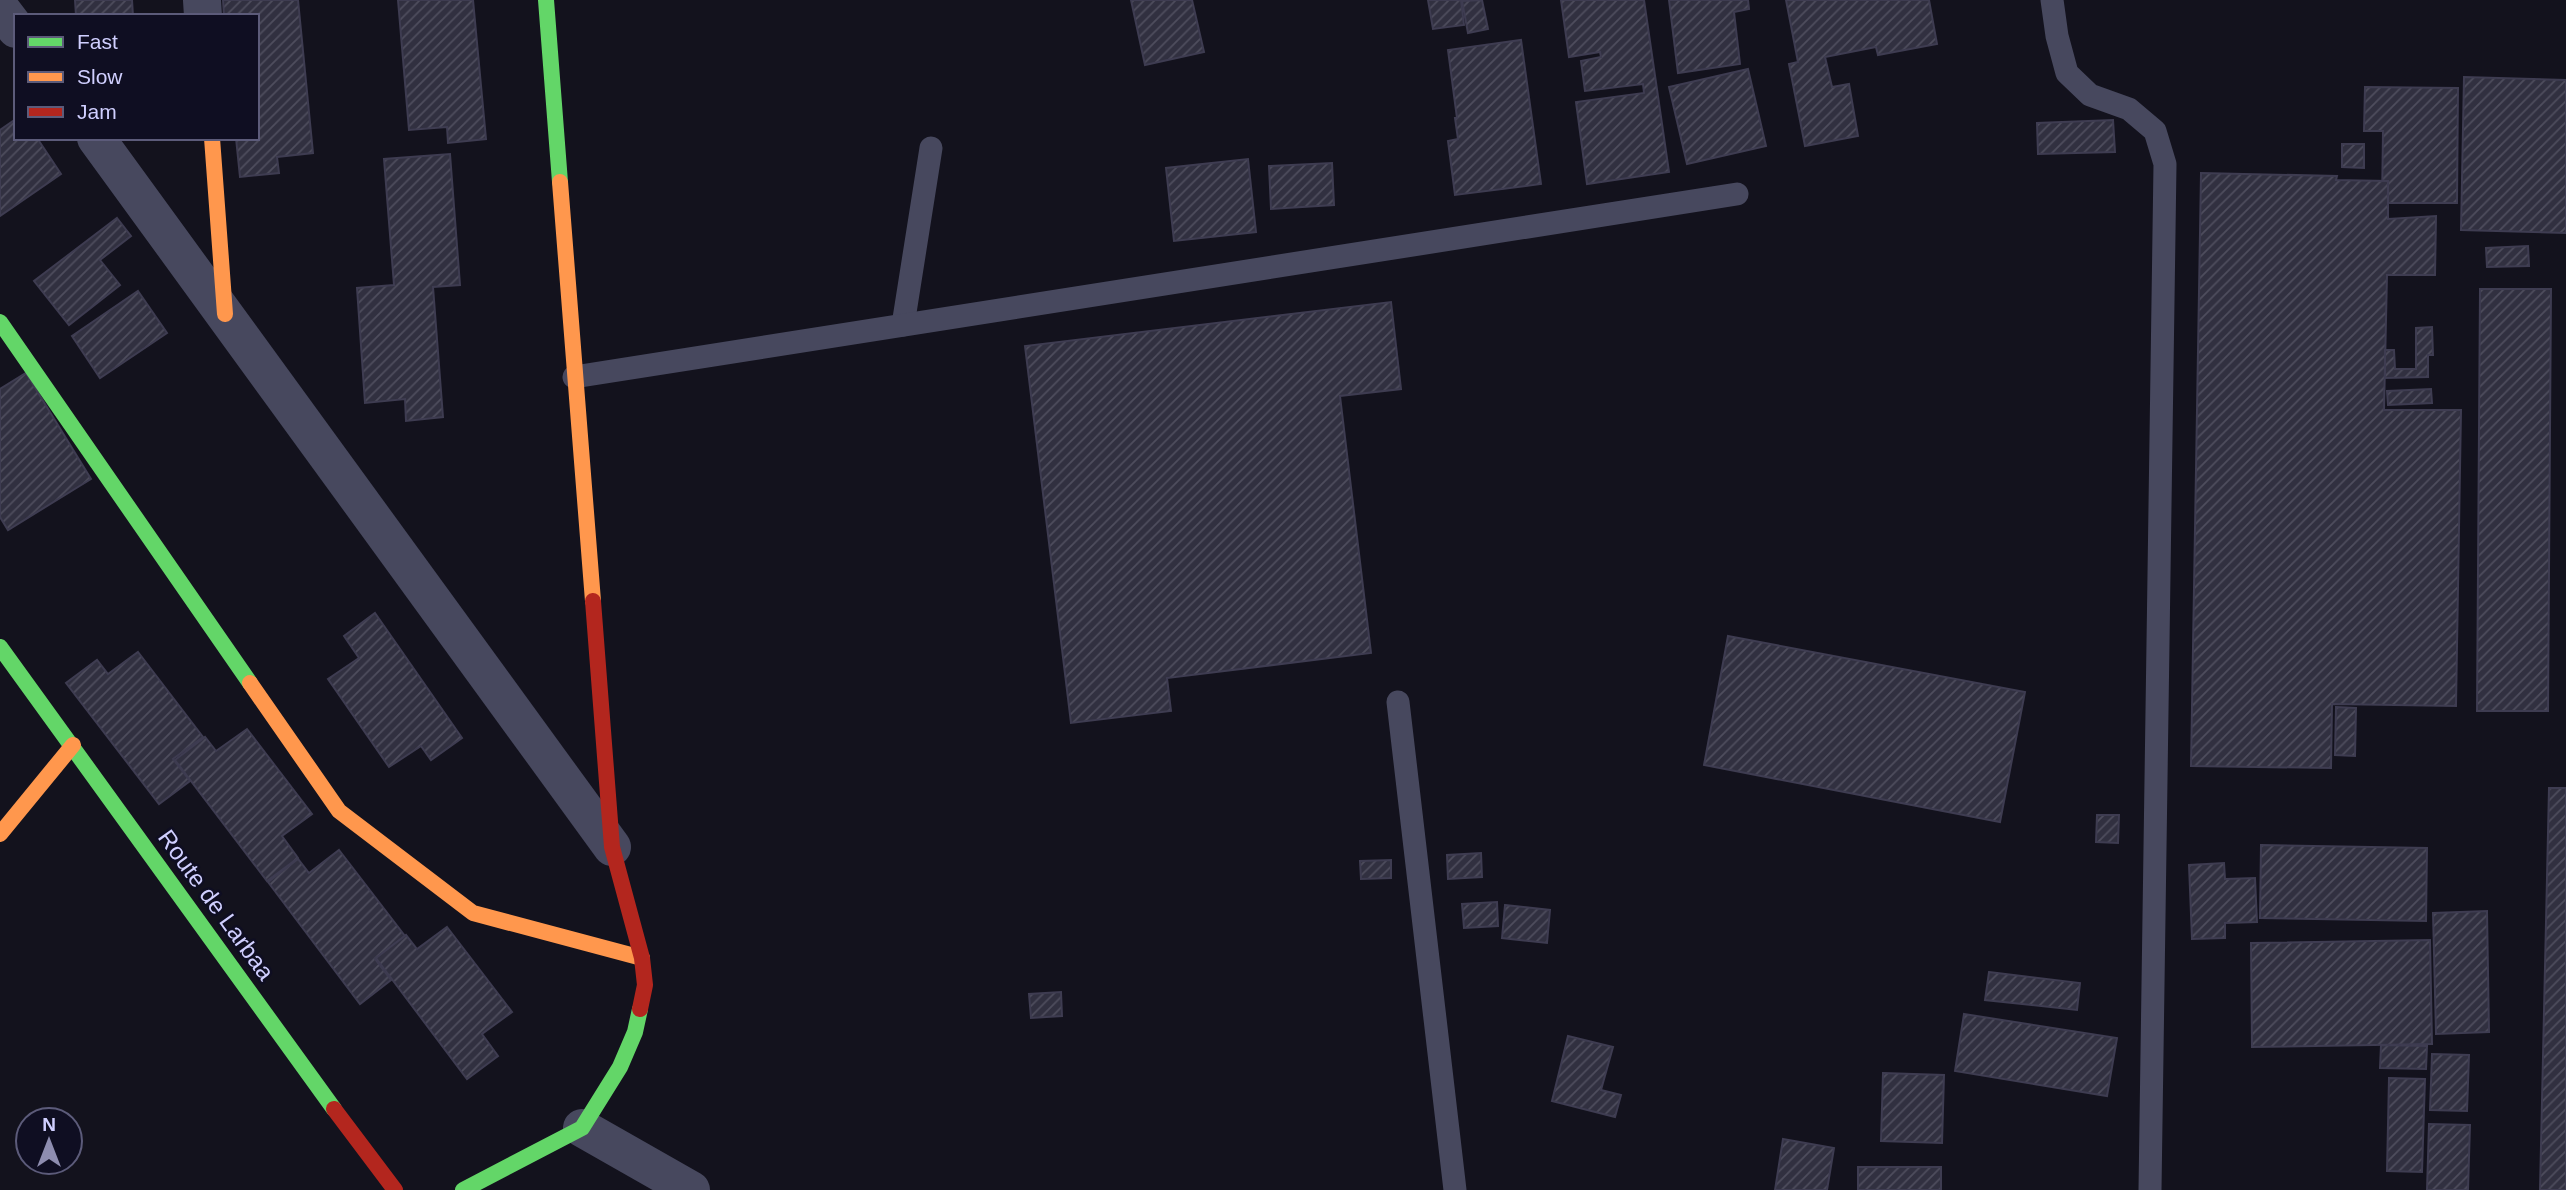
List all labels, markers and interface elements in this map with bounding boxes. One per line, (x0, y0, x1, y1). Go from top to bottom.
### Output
legend (14, 14, 259, 140)
text: Fast (77, 30, 118, 53)
text: Slow (77, 65, 123, 88)
text: Jam (77, 100, 117, 123)
street label: Route de Larbaa (153, 824, 280, 985)
north arrow (14, 1106, 84, 1176)
text: N (42, 1114, 56, 1135)

